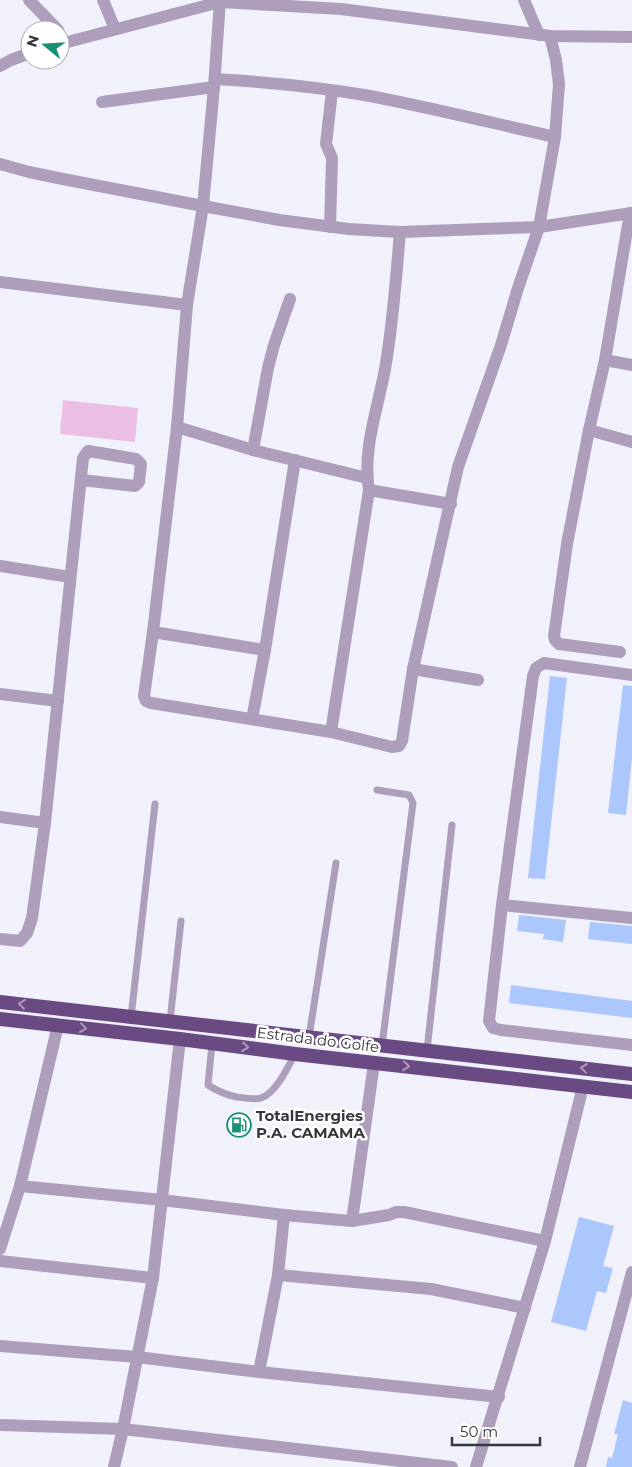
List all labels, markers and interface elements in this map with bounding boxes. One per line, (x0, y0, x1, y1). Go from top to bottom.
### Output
north arrow (20, 20, 70, 70)
text: N (22, 33, 43, 49)
one-way arrow (18, 999, 26, 1010)
one-way arrow (80, 1022, 88, 1033)
street label: Estrada do Golfe (256, 1023, 380, 1056)
one-way arrow (241, 1041, 249, 1052)
one-way arrow (402, 1060, 410, 1071)
one-way arrow (579, 1063, 587, 1074)
place label: TotalEnergies P.A. CAMAMA (256, 1106, 365, 1142)
fuel station icon: TotalEnergies P.A. CAMAMA (226, 1112, 252, 1138)
scale bar (452, 1414, 540, 1446)
text: 50 m (460, 1422, 498, 1441)

